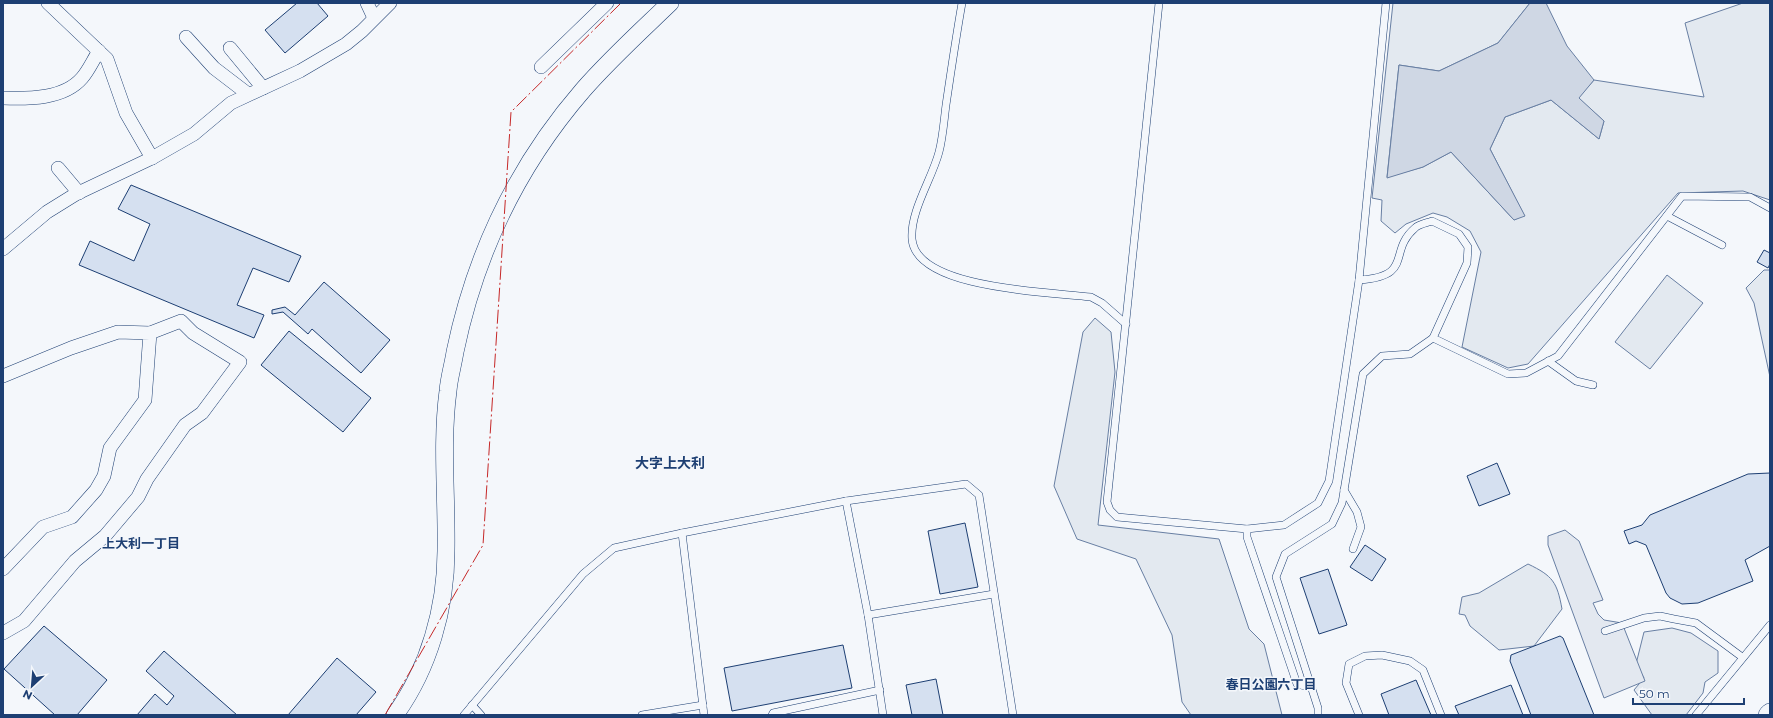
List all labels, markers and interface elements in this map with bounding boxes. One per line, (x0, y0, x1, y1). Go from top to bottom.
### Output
district label: 大字上大利 (635, 454, 705, 472)
district label: 上大利一丁目 (102, 535, 180, 551)
north arrow (12, 666, 52, 706)
district label: 春日公園六丁目 (1225, 676, 1317, 692)
scale bar (1633, 680, 1744, 706)
text: 50 m (1639, 686, 1670, 701)
text: N (21, 687, 35, 703)

